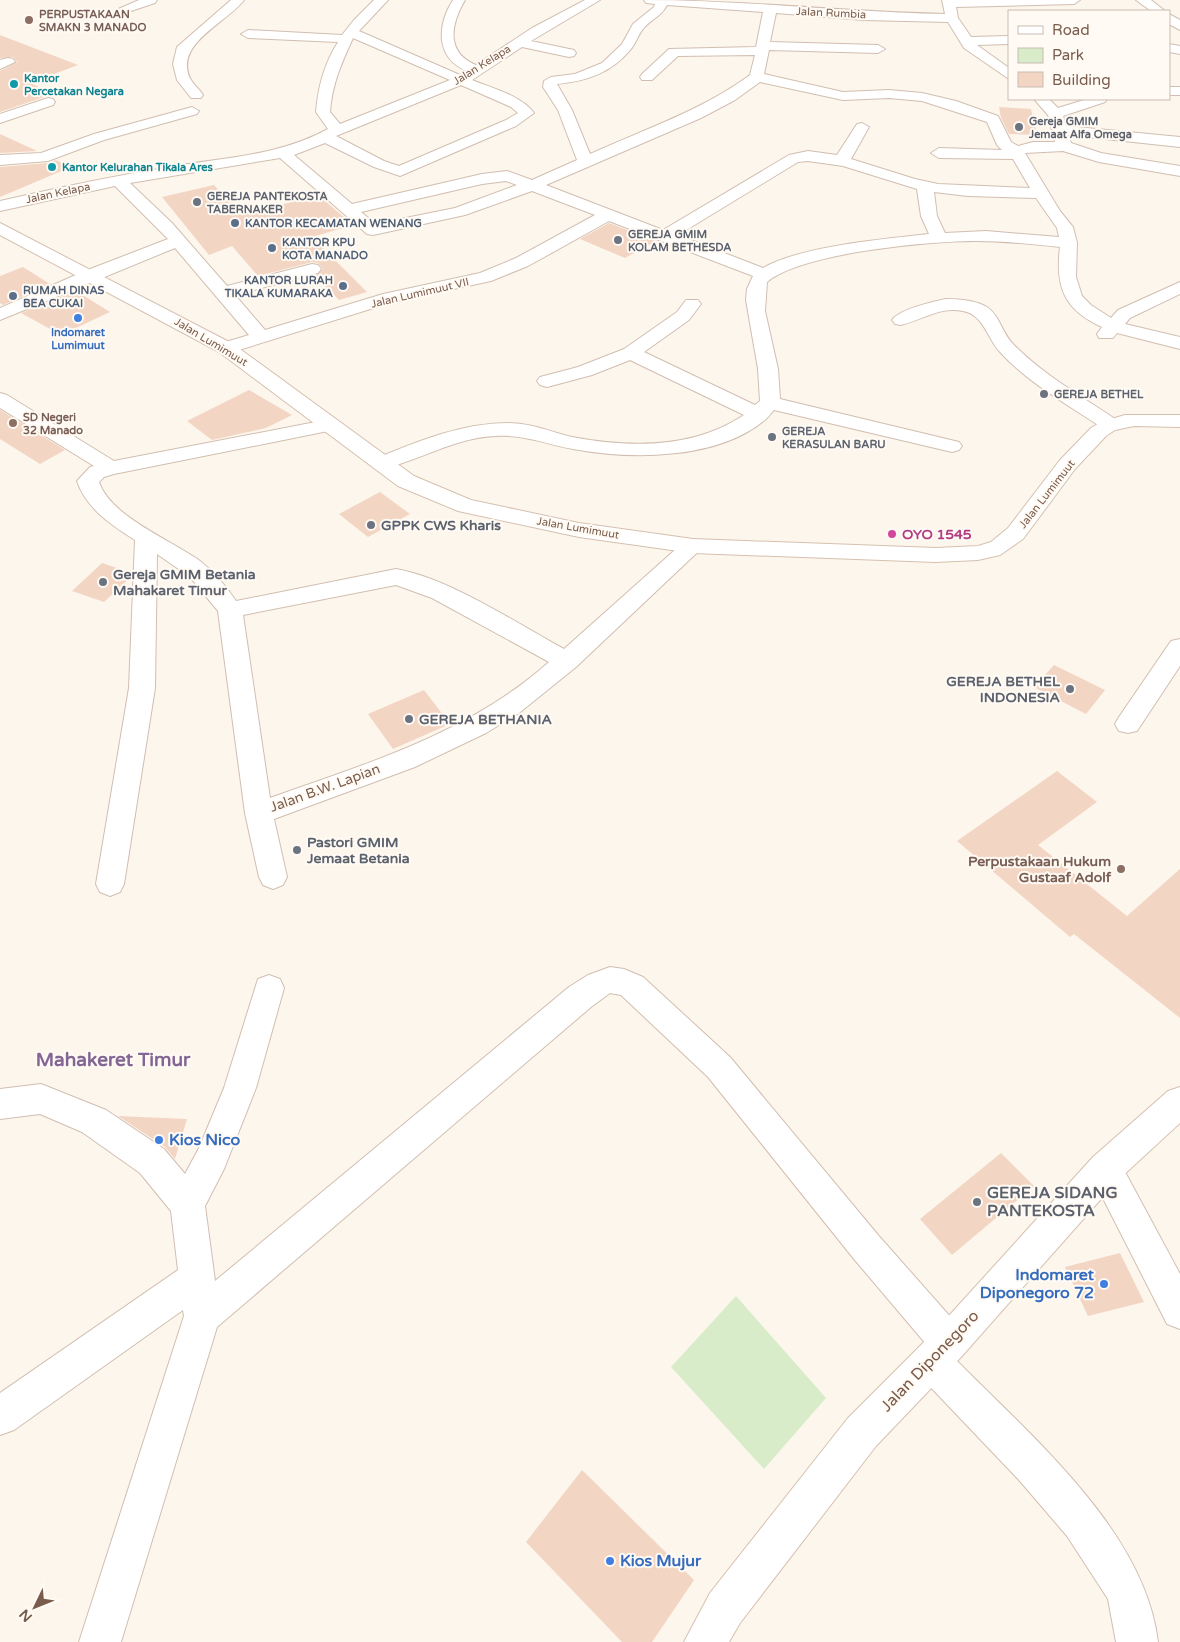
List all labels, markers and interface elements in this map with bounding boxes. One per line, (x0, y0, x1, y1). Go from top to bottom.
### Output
street label: Jalan Rumbia (796, 5, 866, 21)
place label: PERPUSTAKAAN SMAKN 3 MANADO (39, 8, 147, 34)
legend (1008, 10, 1170, 100)
marker: PERPUSTAKAAN SMAKN 3 MANADO (23, 14, 35, 26)
text: Road (1052, 21, 1090, 39)
street label: Jalan Kelapa (451, 42, 513, 88)
text: Park (1052, 46, 1084, 64)
text: Building (1052, 71, 1111, 89)
place label: Kantor Percetakan Negara (24, 72, 124, 99)
marker: Kantor Percetakan Negara (8, 78, 20, 90)
place label: Gereja GMIM Jemaat Alfa Omega (1028, 115, 1132, 142)
marker: Gereja GMIM Jemaat Alfa Omega (1013, 121, 1025, 133)
marker: Kantor Kelurahan Tikala Ares (46, 161, 58, 173)
place label: Kantor Kelurahan Tikala Ares (62, 161, 213, 174)
street label: Jalan Kelapa (25, 180, 91, 206)
place label: GEREJA PANTEKOSTA TABERNAKER (206, 190, 328, 216)
marker: GEREJA PANTEKOSTA TABERNAKER (191, 196, 203, 208)
marker: KANTOR KECAMATAN WENANG (229, 217, 241, 229)
place label: KANTOR KECAMATAN WENANG (245, 217, 422, 230)
place label: GEREJA GMIM KOLAM BETHESDA (628, 228, 732, 254)
marker: GEREJA GMIM KOLAM BETHESDA (612, 234, 624, 246)
place label: KANTOR KPU KOTA MANADO (282, 236, 368, 262)
marker: KANTOR KPU KOTA MANADO (266, 242, 278, 254)
place label: KANTOR LURAH TIKALA KUMARAKA (224, 274, 333, 300)
street label: Jalan Lumimuut VII (370, 275, 470, 311)
marker: KANTOR LURAH TIKALA KUMARAKA (337, 280, 349, 292)
place label: RUMAH DINAS BEA CUKAI (23, 284, 105, 310)
marker: RUMAH DINAS BEA CUKAI (7, 290, 19, 302)
marker: Indomaret Lumimuut (72, 312, 84, 324)
street label: Jalan Lumimuut (172, 315, 250, 369)
place label: Indomaret Lumimuut (51, 326, 106, 352)
marker: GEREJA BETHEL (1038, 388, 1050, 400)
place label: GEREJA BETHEL (1054, 388, 1144, 401)
place label: SD Negeri 32 Manado (23, 411, 83, 437)
marker: SD Negeri 32 Manado (7, 417, 19, 429)
place label: GEREJA KERASULAN BARU (782, 425, 886, 451)
marker: GEREJA KERASULAN BARU (766, 431, 778, 443)
street label: Jalan Lumimuut (1016, 457, 1078, 531)
street label: Jalan Lumimuut (536, 514, 620, 542)
place label: GPPK CWS Kharis (381, 517, 501, 534)
marker: GPPK CWS Kharis (365, 519, 377, 531)
place label: OYO 1545 (902, 526, 972, 543)
marker: OYO 1545 (886, 528, 898, 540)
place label: Gereja GMIM Betania Mahakaret Timur (113, 566, 256, 599)
marker: Gereja GMIM Betania Mahakaret Timur (97, 576, 109, 588)
place label: GEREJA BETHEL INDONESIA (946, 673, 1061, 706)
marker: GEREJA BETHEL INDONESIA (1064, 683, 1076, 695)
place label: GEREJA BETHANIA (419, 711, 552, 728)
marker: GEREJA BETHANIA (403, 713, 415, 725)
street label: Jalan B.W. Lapian (268, 760, 382, 816)
place label: Pastori GMIM Jemaat Betania (306, 834, 410, 867)
marker: Pastori GMIM Jemaat Betania (291, 844, 303, 856)
place label: Perpustakaan Hukum Gustaaf Adolf (968, 853, 1112, 886)
marker: Perpustakaan Hukum Gustaaf Adolf (1115, 863, 1127, 875)
district label: Mahakeret Timur (36, 1049, 191, 1071)
place label: Kios Nico (169, 1130, 240, 1150)
marker: Kios Nico (153, 1134, 165, 1146)
place label: GEREJA SIDANG PANTEKOSTA (987, 1183, 1118, 1221)
marker: GEREJA SIDANG PANTEKOSTA (971, 1196, 983, 1208)
place label: Indomaret Diponegoro 72 (980, 1265, 1095, 1303)
marker: Indomaret Diponegoro 72 (1098, 1278, 1110, 1290)
street label: Jalan Diponegoro (877, 1306, 983, 1416)
place label: Kios Mujur (620, 1551, 702, 1571)
marker: Kios Mujur (604, 1555, 616, 1567)
north arrow (10, 1582, 60, 1632)
text: N (16, 1606, 36, 1625)

